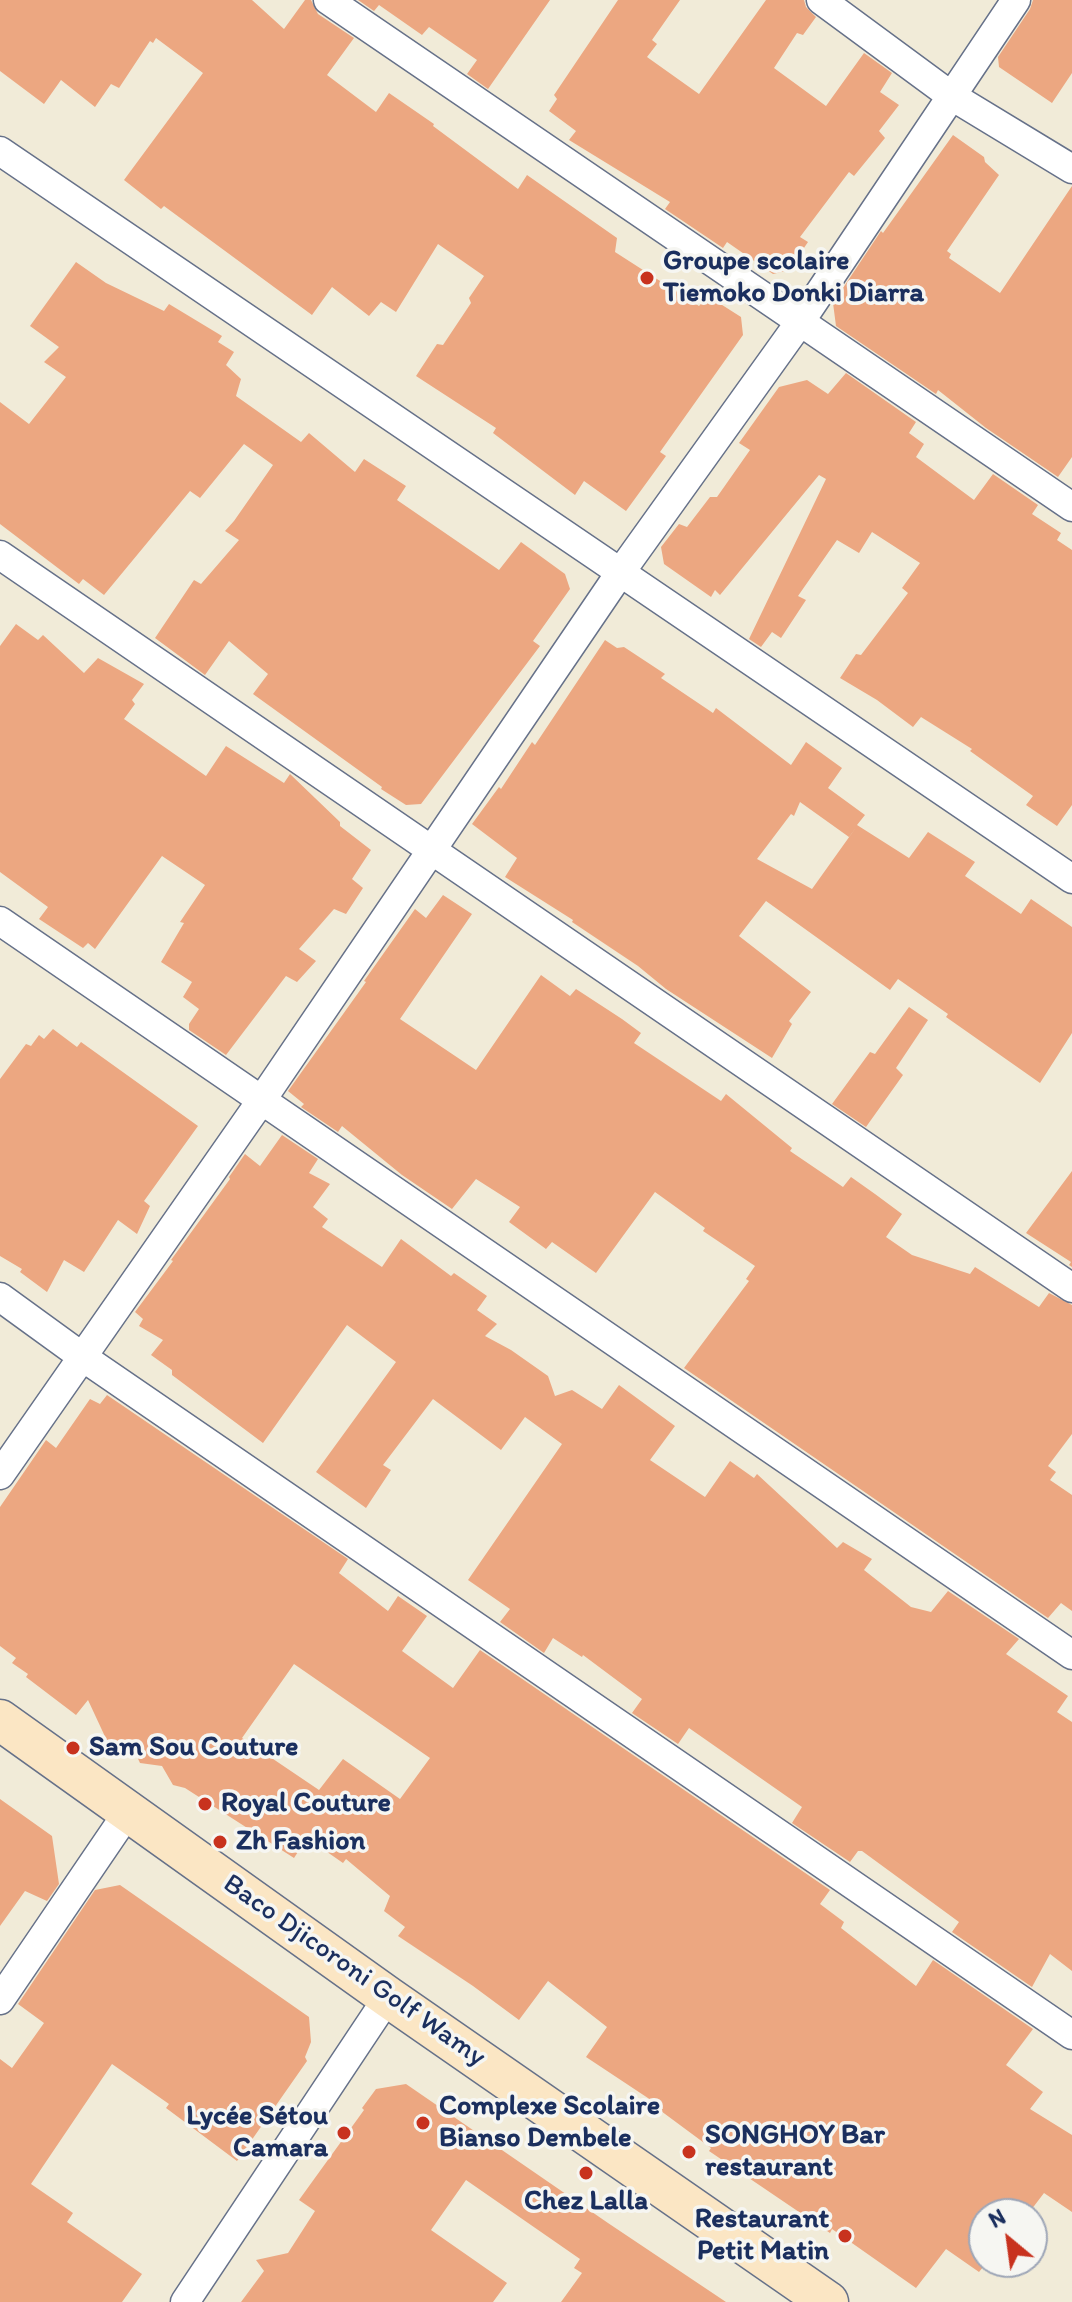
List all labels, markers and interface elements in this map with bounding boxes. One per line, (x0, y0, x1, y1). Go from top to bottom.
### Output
place label: Groupe scolaire Tiemoko Donki Diarra (663, 245, 924, 311)
marker: Groupe scolaire Tiemoko Donki Diarra (638, 269, 656, 287)
place label: Sam Sou Couture (89, 1731, 298, 1765)
marker: Sam Sou Couture (64, 1739, 82, 1757)
place label: Royal Couture (221, 1787, 391, 1821)
marker: Royal Couture (196, 1795, 214, 1813)
place label: Zh Fashion (236, 1825, 365, 1859)
marker: Zh Fashion (211, 1833, 229, 1851)
street label: Baco Djicoroni Golf Wamy (216, 1867, 492, 2075)
place label: Complexe Scolaire Bianso Dembele (439, 2090, 660, 2156)
place label: Lycée Sétou Camara (186, 2100, 328, 2166)
marker: Complexe Scolaire Bianso Dembele (414, 2114, 432, 2132)
place label: SONGHOY Bar restaurant (705, 2119, 885, 2185)
marker: Lycée Sétou Camara (335, 2124, 353, 2142)
marker: SONGHOY Bar restaurant (680, 2143, 698, 2161)
marker: Chez Lalla (577, 2164, 595, 2182)
place label: Chez Lalla (524, 2185, 648, 2219)
north arrow (968, 2198, 1048, 2278)
place label: Restaurant Petit Matin (695, 2203, 829, 2269)
text: N (984, 2203, 1010, 2234)
marker: Restaurant Petit Matin (836, 2227, 854, 2245)

